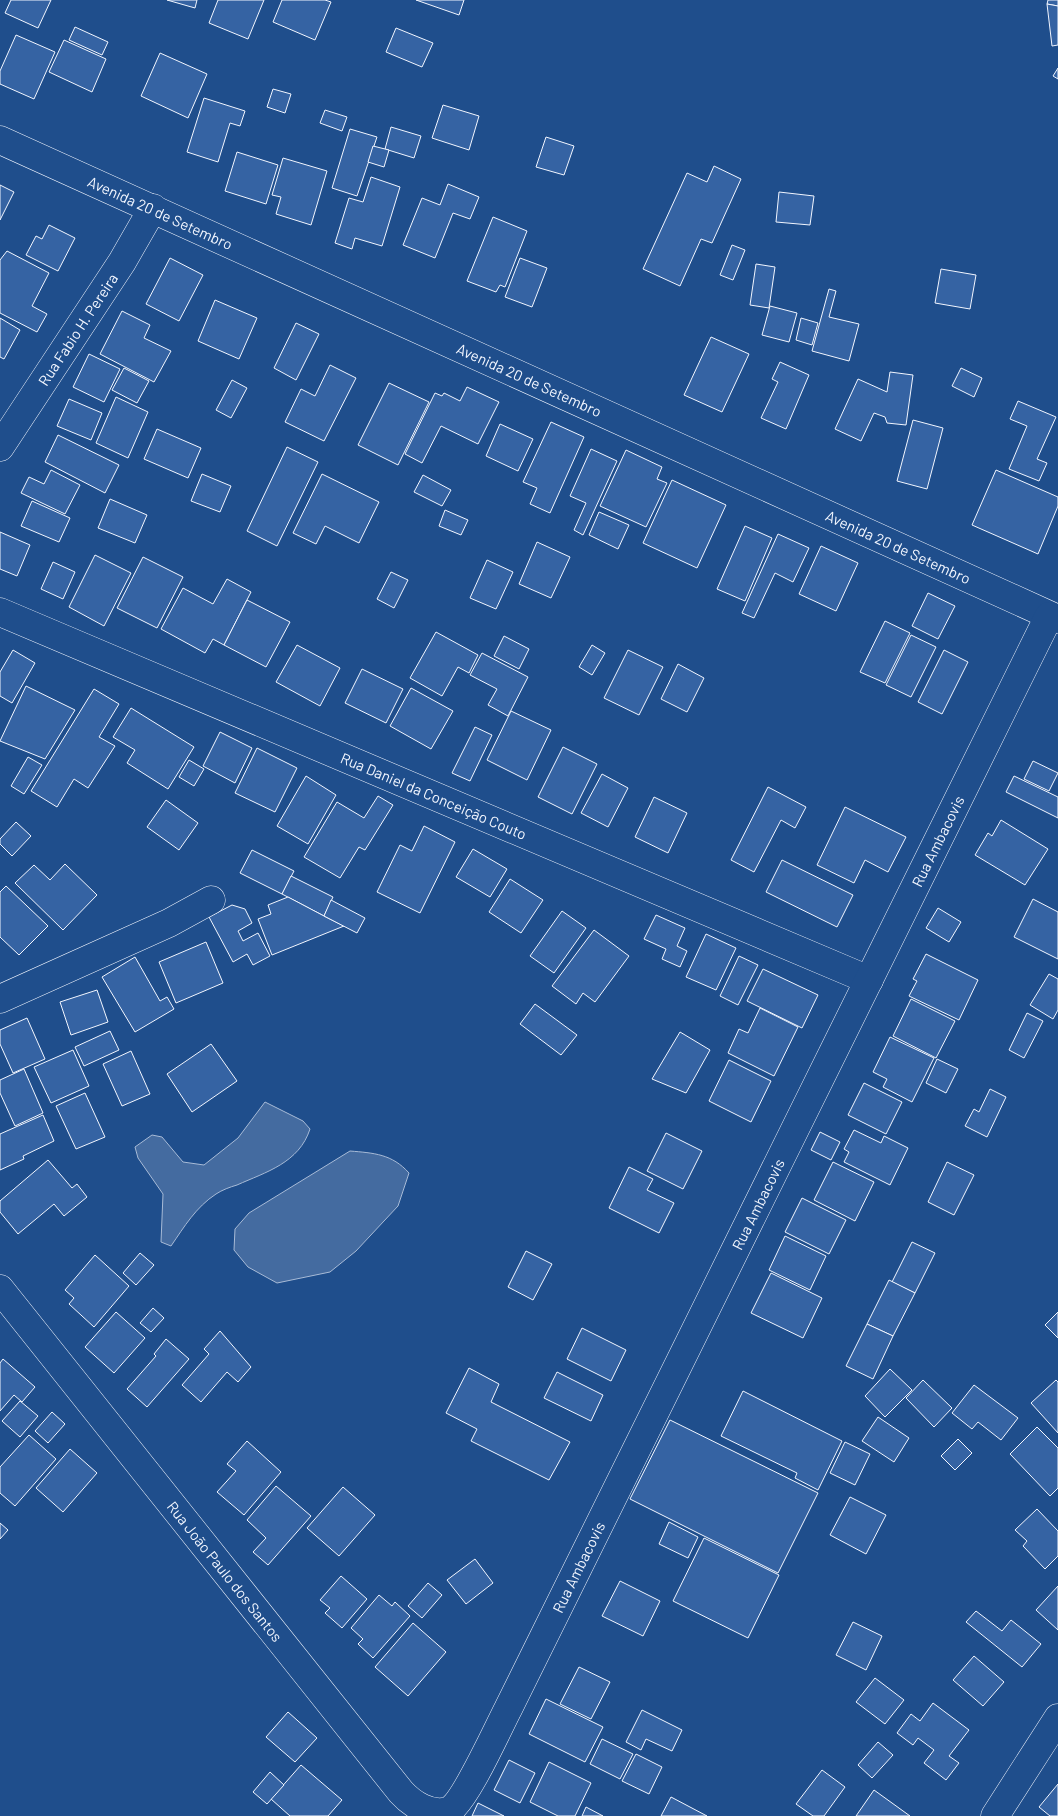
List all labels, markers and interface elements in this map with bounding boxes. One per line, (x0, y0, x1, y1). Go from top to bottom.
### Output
street label: Avenida 20 de Setembro (85, 172, 236, 253)
street label: Rua Fabio H. Pereira (34, 270, 121, 389)
street label: Avenida 20 de Setembro (454, 339, 605, 420)
street label: Avenida 20 de Setembro (823, 506, 974, 587)
street label: Rua Daniel da Conceição Couto (338, 748, 529, 843)
street label: Rua Ambacovis (908, 793, 968, 890)
street label: Rua Ambacovis (728, 1156, 788, 1253)
street label: Rua João Paulo dos Santos (164, 1497, 286, 1645)
street label: Rua Ambacovis (548, 1519, 608, 1615)

